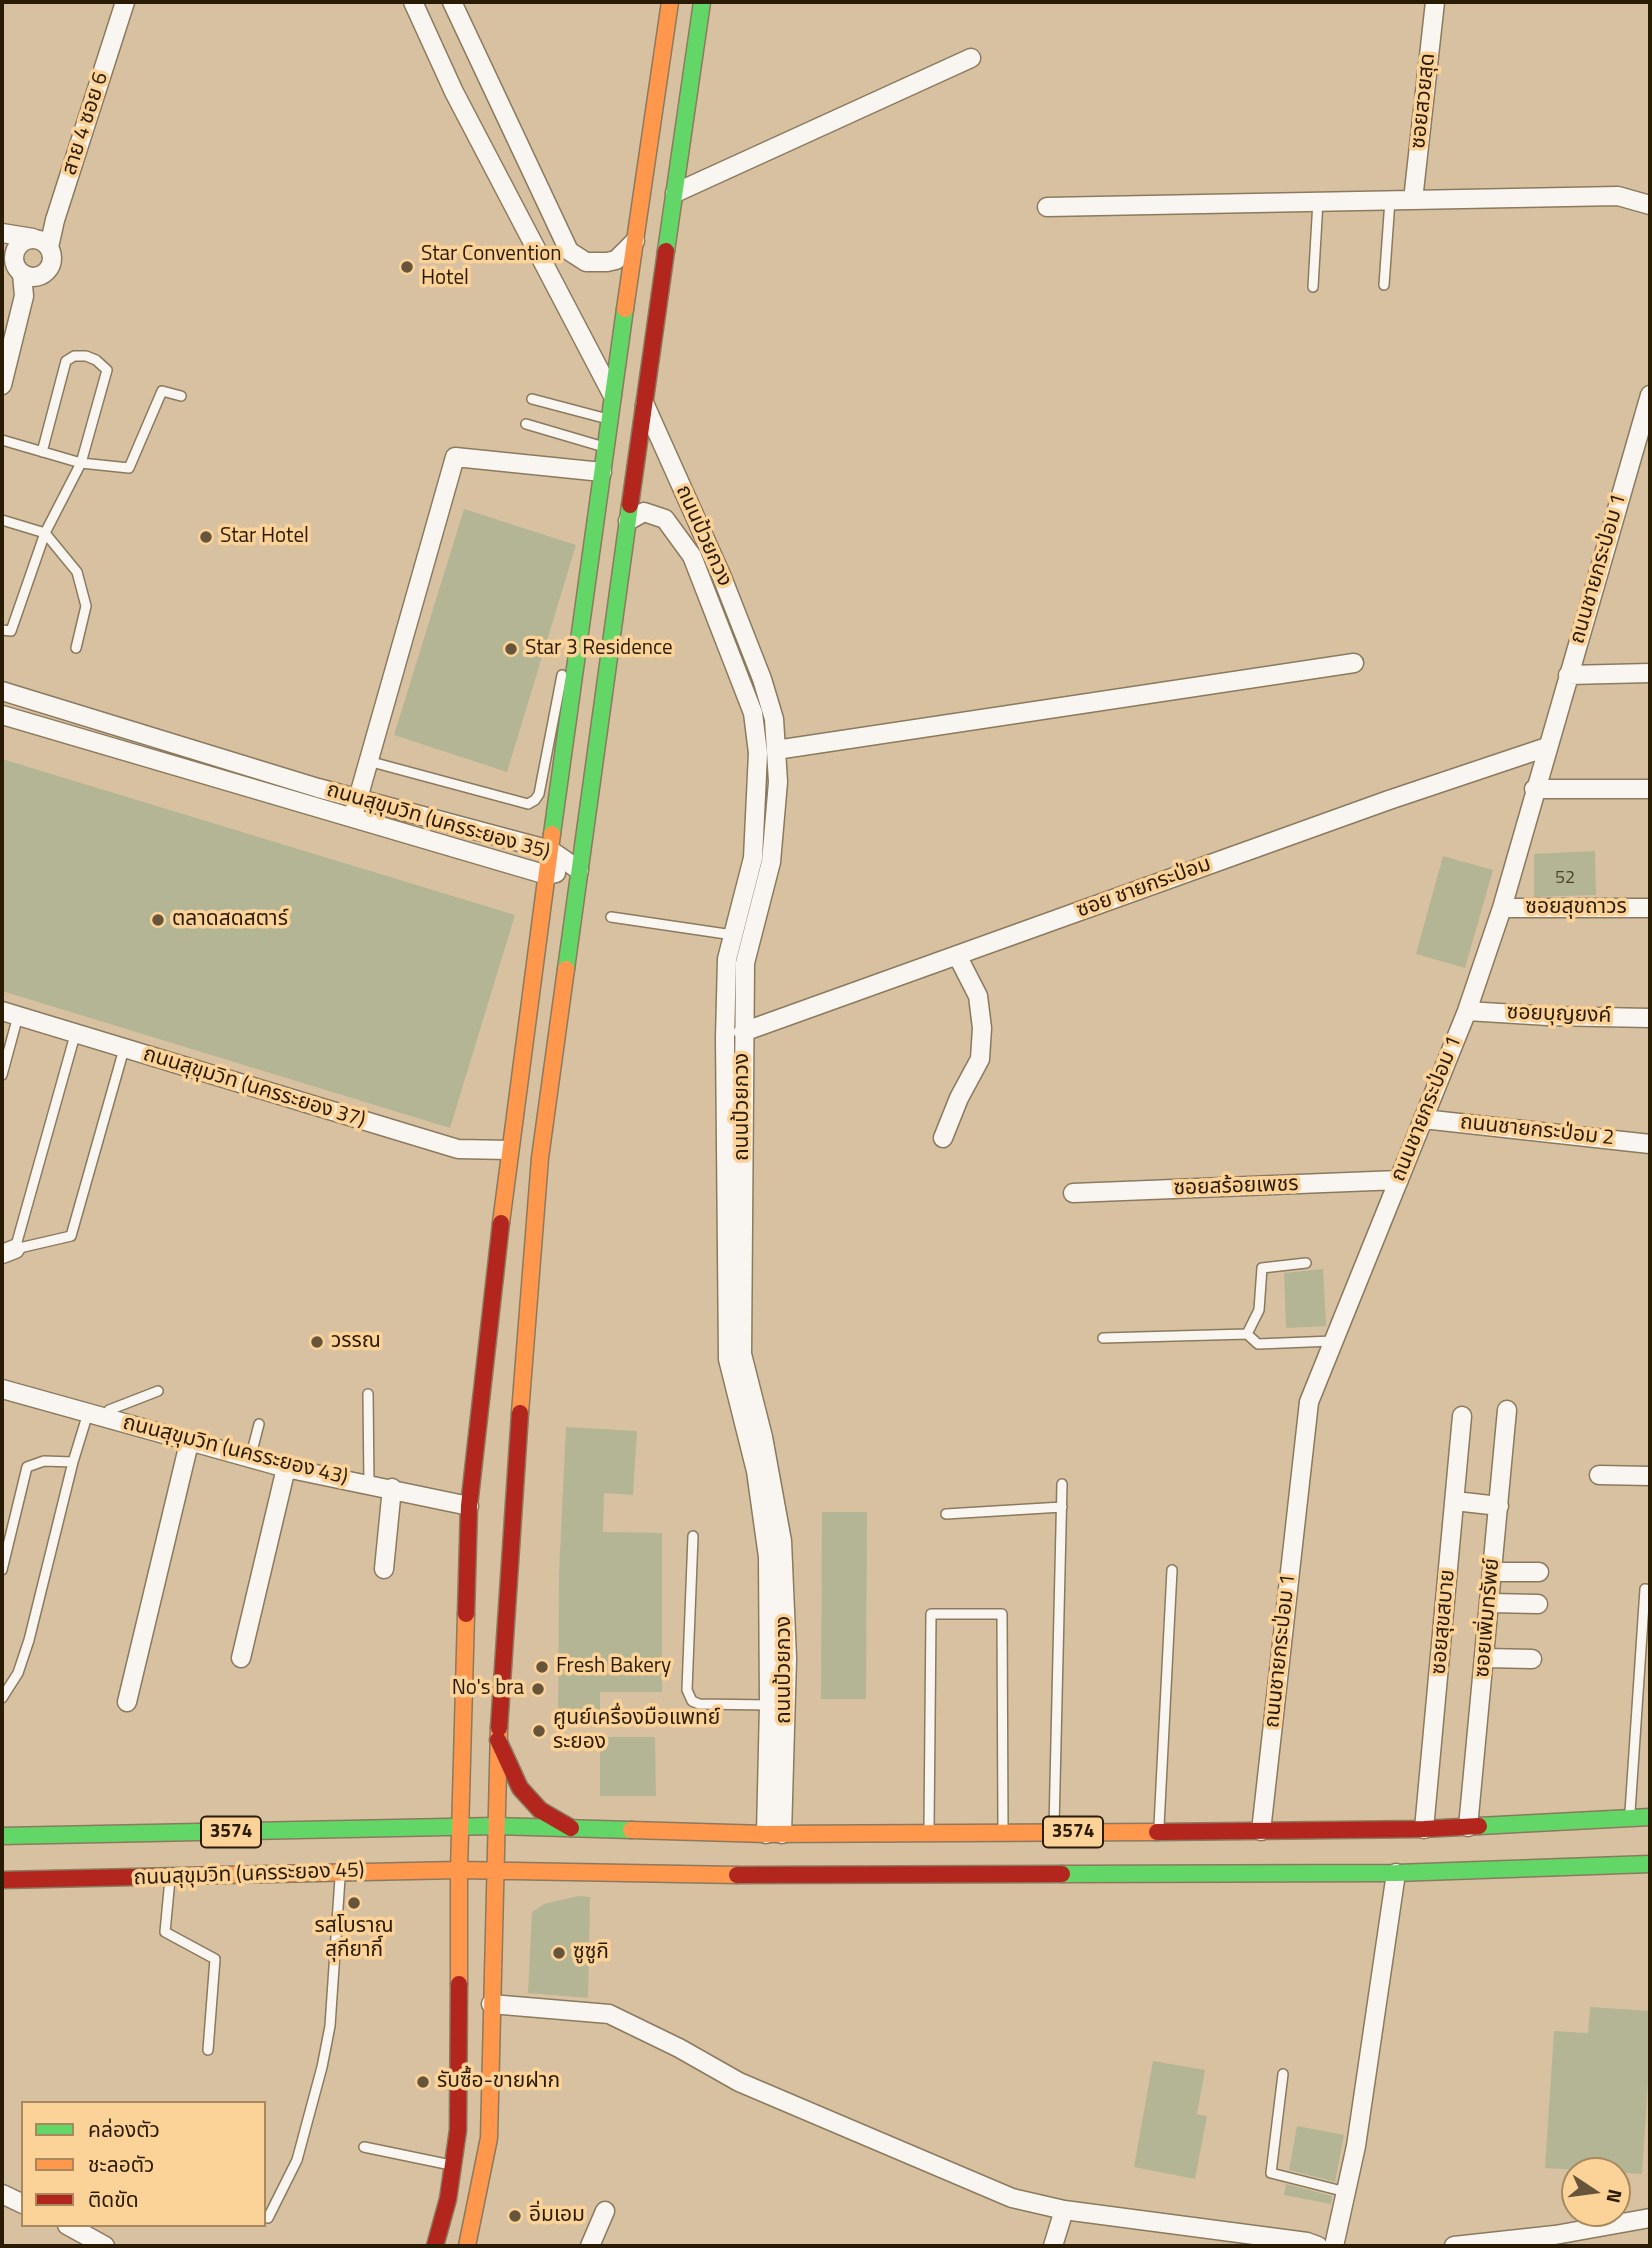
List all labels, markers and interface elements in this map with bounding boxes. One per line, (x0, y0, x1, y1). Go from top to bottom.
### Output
street label: ซอยสวยสุด (1406, 52, 1442, 150)
street label: สาย 4 ซอย 6 (58, 69, 114, 179)
place label: Star Convention Hotel (421, 242, 562, 292)
marker: Star Convention Hotel (399, 259, 415, 275)
street label: ถนนป้วยกวง (670, 481, 736, 591)
street label: ถนนชายกระป่อม 1 (1566, 491, 1632, 647)
place label: Star Hotel (220, 524, 309, 550)
marker: Star Hotel (198, 529, 214, 545)
place label: Star 3 Residence (525, 636, 673, 662)
marker: Star 3 Residence (503, 641, 519, 657)
street label: ถนนสุขุมวิท (นครระยอง 35) (324, 778, 552, 866)
street label: ซอย ชายกระป่อม (1073, 852, 1215, 924)
house number: 52 (1555, 868, 1575, 890)
street label: ซอยสุขถาวร (1525, 895, 1627, 921)
place label: ตลาดสดสตาร์ (172, 907, 288, 933)
marker: ตลาดสดสตาร์ (150, 912, 166, 928)
street label: ซอยบุญยงค์ (1506, 1001, 1612, 1029)
street label: ถนนชายกระป่อม 1 (1386, 1032, 1468, 1186)
street label: ถนนสุขุมวิท (นครระยอง 37) (140, 1042, 368, 1134)
street label: ถนนป้วยกวง (730, 1053, 756, 1161)
street label: ถนนชายกระป่อม 2 (1459, 1110, 1615, 1152)
street label: ซอยสร้อยเพชร (1173, 1172, 1299, 1202)
place label: วรรณ (331, 1329, 381, 1355)
marker: วรรณ (309, 1334, 325, 1350)
street label: ถนนสุขุมวิท (นครระยอง 43) (120, 1411, 350, 1491)
street label: ซอยเพิ่มทรัพย์ (1470, 1557, 1506, 1679)
street label: ซอยสุขสบาย (1427, 1568, 1461, 1676)
street label: ถนนชายกระป่อม 1 (1260, 1573, 1302, 1729)
street label: ถนนป้วยกวง (772, 1616, 798, 1724)
place label: Fresh Bakery (556, 1654, 671, 1680)
marker: Fresh Bakery (534, 1659, 550, 1675)
place label: No's bra (452, 1676, 524, 1702)
marker: No's bra (530, 1681, 546, 1697)
place label: ศูนย์เครื่องมือแพทย์ ระยอง (553, 1706, 720, 1756)
marker: ศูนย์เครื่องมือแพทย์ ระยอง (531, 1723, 547, 1739)
road number: 3574 (201, 1816, 261, 1848)
road number: 3574 (1043, 1816, 1103, 1848)
street label: ถนนสุขุมวิท (นครระยอง 45) (133, 1858, 365, 1892)
marker: รสโบราณ สุกียากี์ (346, 1895, 362, 1911)
place label: รสโบราณ สุกียากี์ (314, 1914, 394, 1964)
place label: ซูซูกิ (573, 1940, 609, 1966)
marker: ซูซูกิ (551, 1945, 567, 1961)
place label: รับซื้อ-ขายฝาก (437, 2069, 560, 2095)
marker: รับซื้อ-ขายฝาก (415, 2074, 431, 2090)
legend (21, 2101, 266, 2227)
text: คล่องตัว (88, 2113, 160, 2145)
text: ชะลอตัว (88, 2148, 154, 2180)
north arrow (1561, 2157, 1631, 2227)
text: ติดขัด (88, 2183, 139, 2215)
text: N (1599, 2187, 1631, 2206)
place label: อิ่มเอม (529, 2203, 585, 2229)
marker: อิ่มเอม (507, 2208, 523, 2224)

